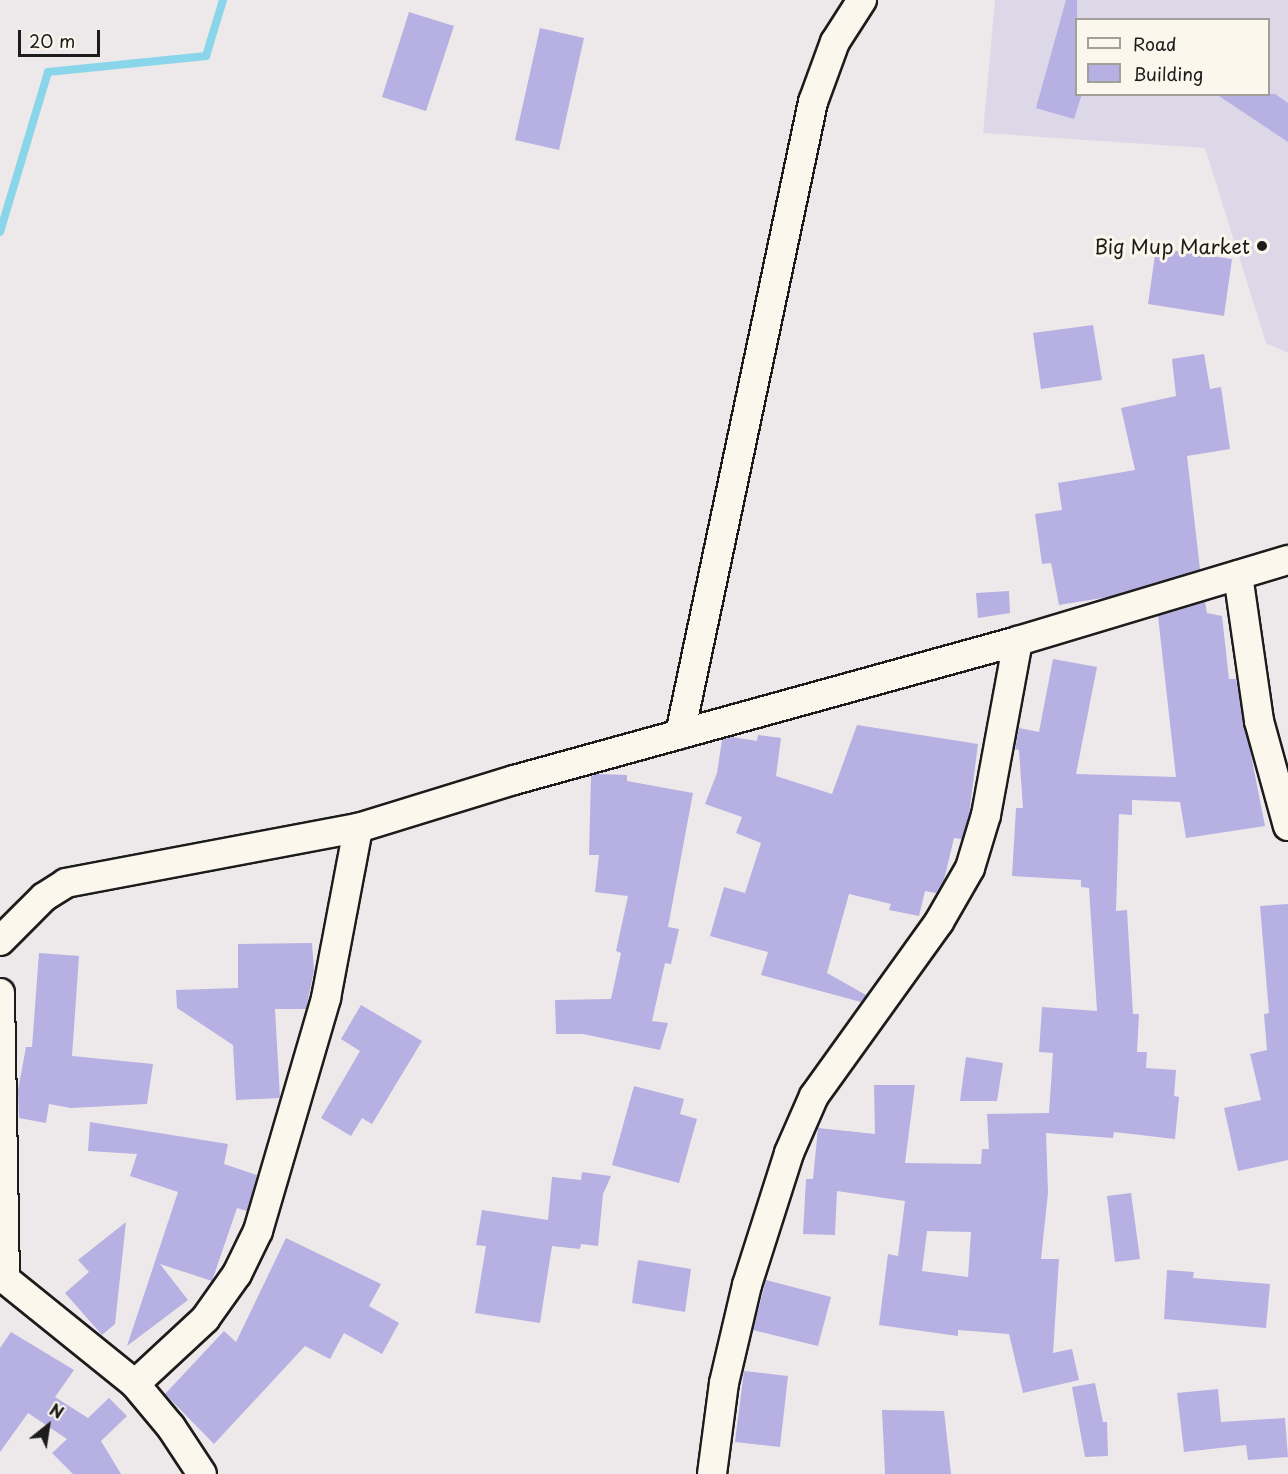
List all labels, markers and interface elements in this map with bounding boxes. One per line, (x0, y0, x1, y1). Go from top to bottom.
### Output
scale bar (21, 18, 104, 56)
legend (1075, 18, 1270, 96)
text: 20 m (29, 27, 75, 54)
text: Road (1133, 30, 1177, 57)
text: Building (1133, 60, 1203, 87)
place label: Big Mup Market (1094, 234, 1250, 258)
marker: Big Mup Market (1255, 239, 1269, 253)
north arrow (18, 1396, 78, 1456)
text: N (46, 1397, 68, 1424)

